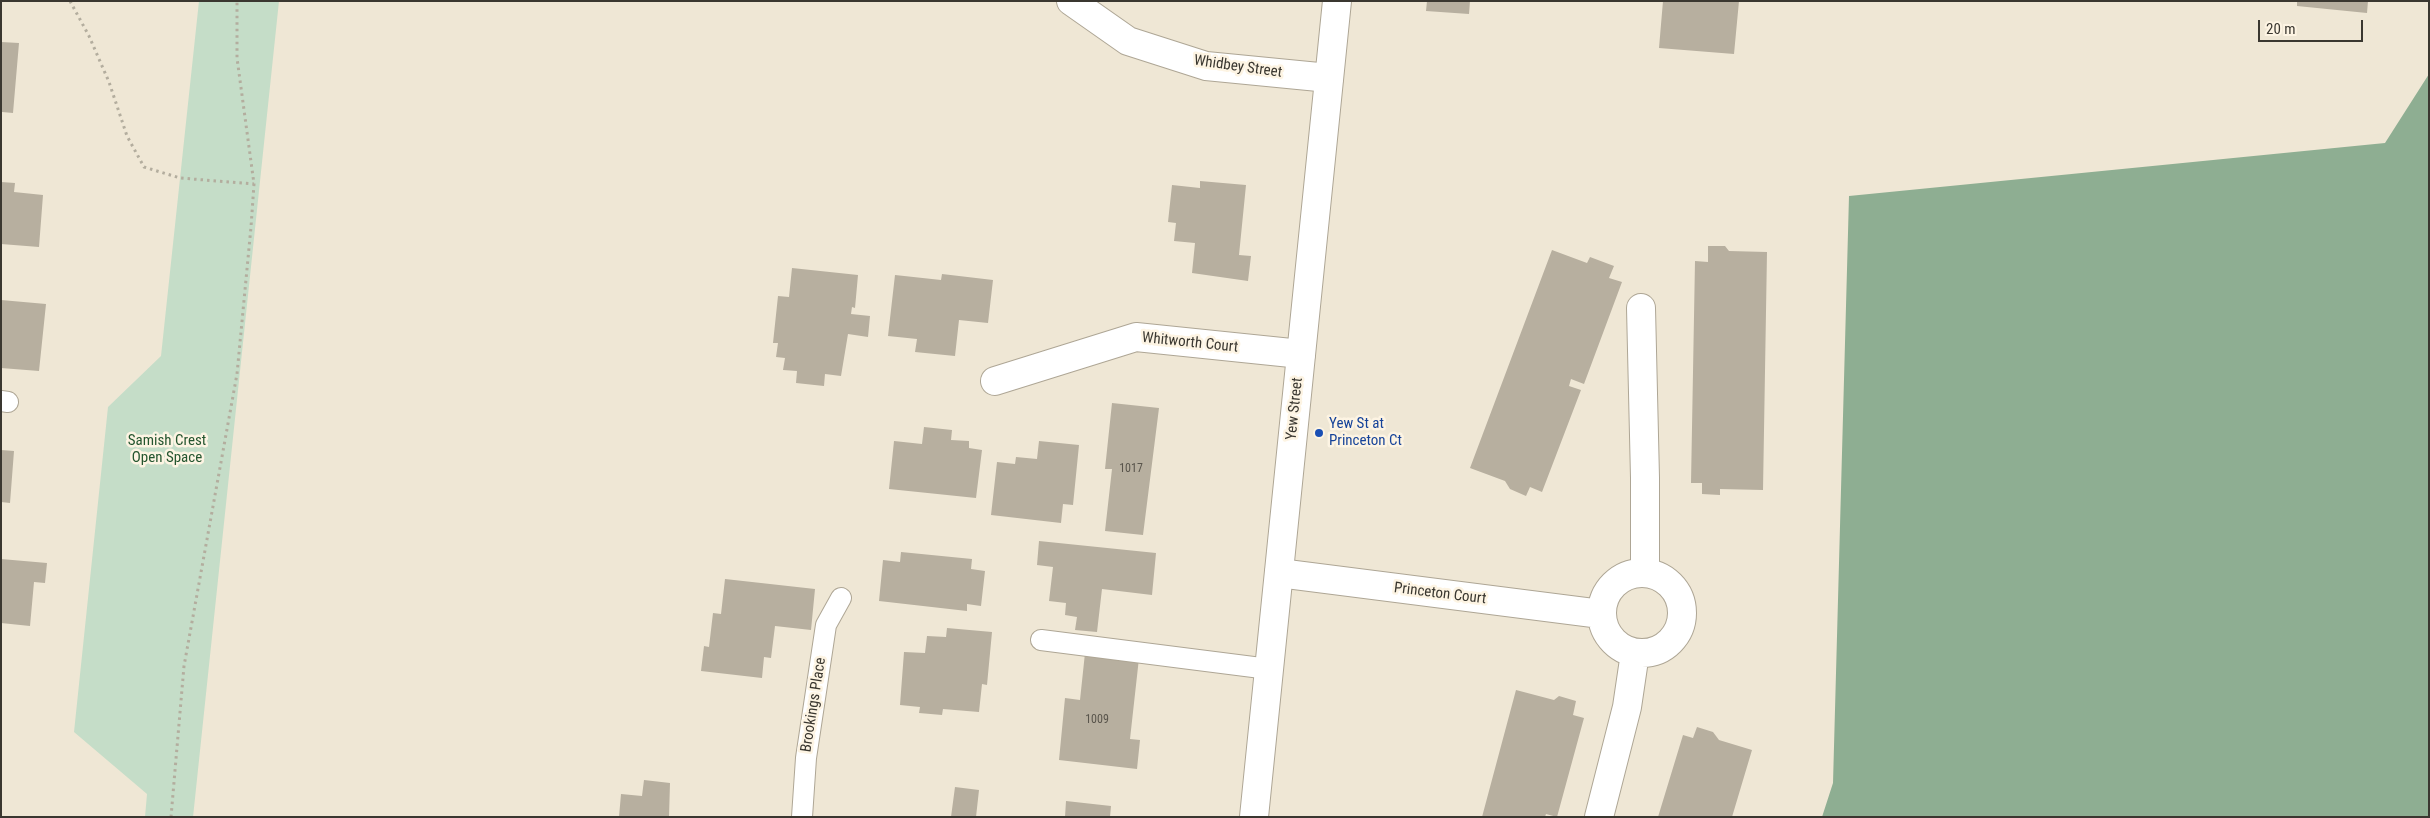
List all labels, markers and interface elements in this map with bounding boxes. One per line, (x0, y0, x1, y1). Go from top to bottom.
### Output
scale bar (2260, 10, 2365, 42)
text: 20 m (2266, 20, 2296, 38)
street label: Whidbey Street (1193, 52, 1283, 82)
street label: Whitworth Court (1141, 329, 1239, 357)
street label: Yew Street (1283, 377, 1307, 441)
place label: Yew St at Princeton Ct (1329, 415, 1402, 450)
marker: Yew St at Princeton Ct (1313, 427, 1325, 439)
park label: Samish Crest Open Space (128, 432, 206, 467)
house number: 1017 (1119, 462, 1143, 476)
street label: Princeton Court (1393, 579, 1487, 609)
street label: Brookings Place (798, 656, 830, 754)
house number: 1009 (1085, 713, 1109, 727)

